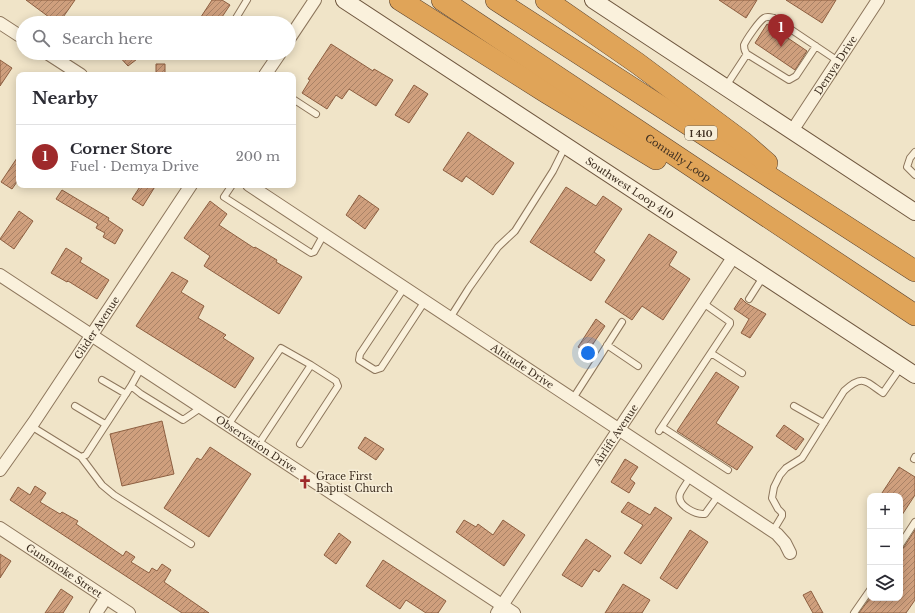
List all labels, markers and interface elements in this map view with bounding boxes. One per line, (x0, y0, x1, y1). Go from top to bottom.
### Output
pin: 1 (768, 14, 794, 47)
search box (16, 16, 296, 60)
icon: search (30, 27, 52, 49)
text: Search here (62, 29, 153, 48)
street label: Demya Drive (811, 33, 860, 97)
text: Nearby (32, 88, 98, 109)
road number: I 410 (685, 126, 717, 140)
street label: Connally Loop (643, 131, 714, 184)
text: Corner Store (70, 139, 172, 158)
text: 1 (42, 148, 48, 165)
text: 200 m (236, 148, 280, 165)
street label: Southwest Loop 410 (583, 154, 676, 221)
text: Fuel · Demya Drive (70, 158, 199, 175)
street label: Glider Avenue (71, 293, 122, 362)
street label: Altitude Drive (488, 340, 557, 391)
your location (578, 343, 598, 363)
street label: Airlift Avenue (590, 401, 641, 469)
street label: Observation Drive (213, 412, 300, 475)
place label: Grace First Baptist Church (316, 470, 393, 495)
church icon: Grace First Baptist Church (297, 474, 313, 490)
map controls (867, 493, 903, 601)
button: + (867, 493, 903, 529)
button: − (867, 529, 903, 565)
street label: Gunsmoke Street (24, 541, 105, 600)
button: layers (867, 565, 903, 601)

